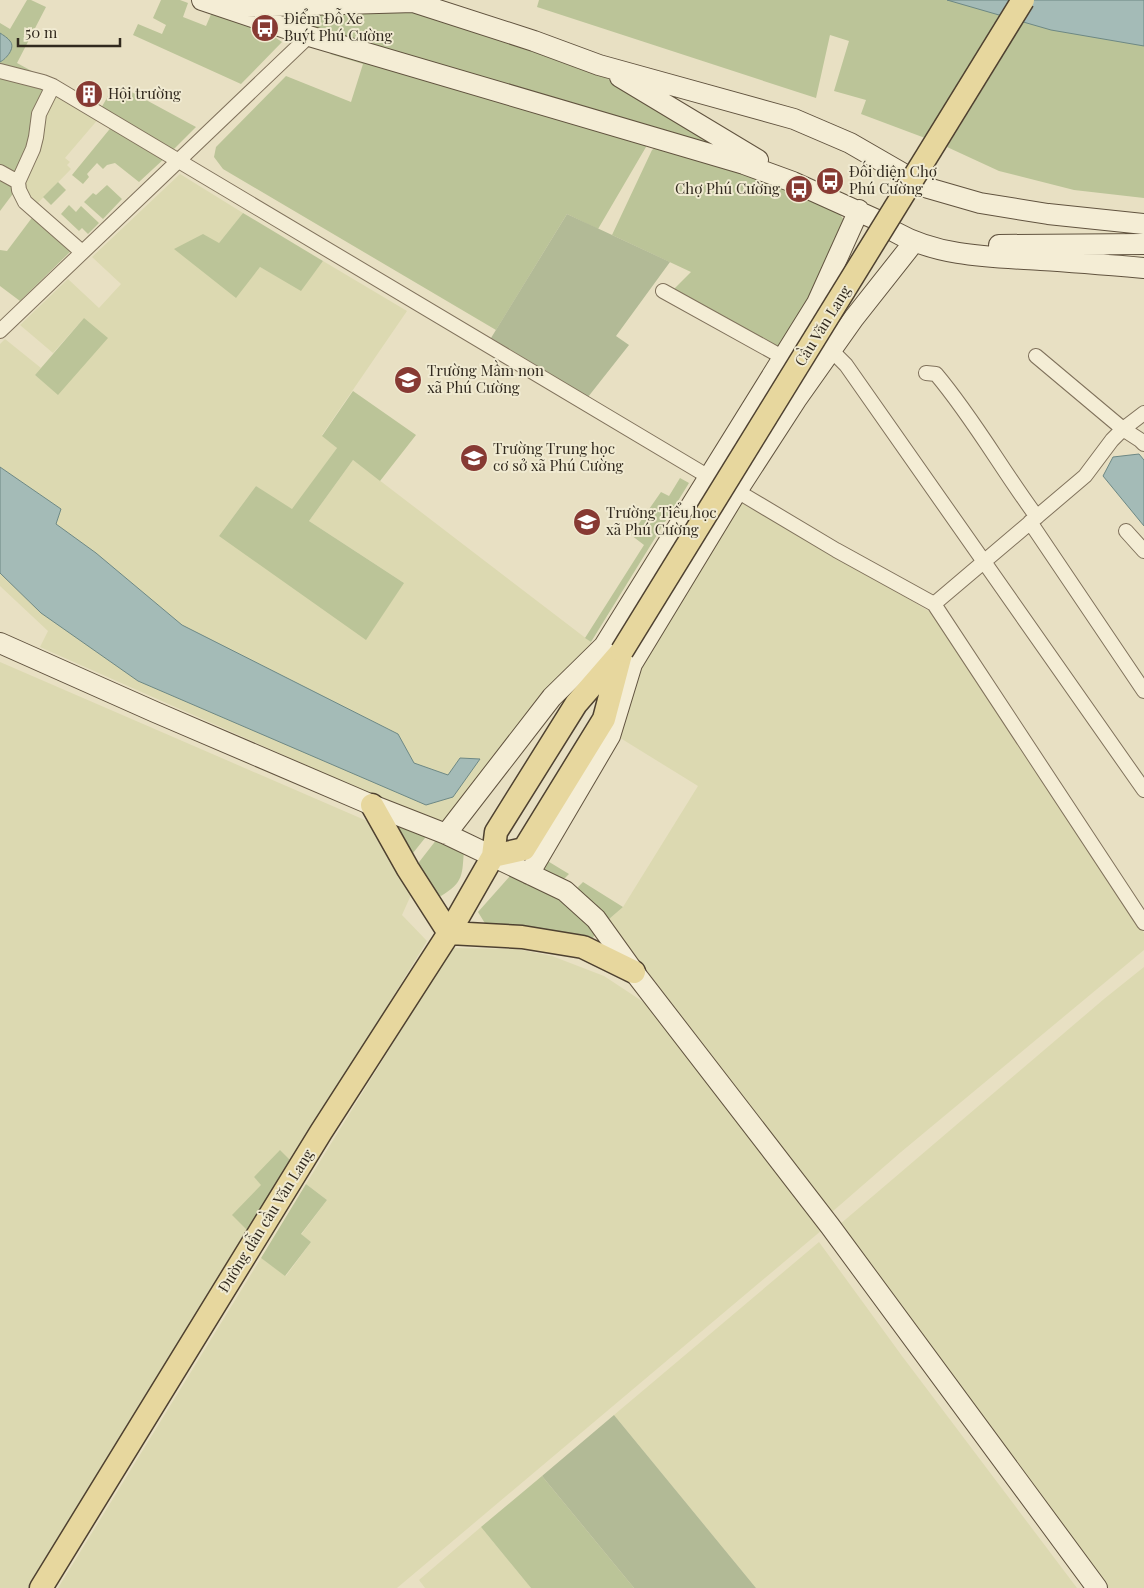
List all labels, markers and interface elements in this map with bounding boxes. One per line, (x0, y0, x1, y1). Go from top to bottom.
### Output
place label: Điểm Đỗ Xe Buýt Phú Cường (284, 8, 392, 45)
bus stop icon: Điểm Đỗ Xe Buýt Phú Cường (250, 13, 280, 43)
scale bar (18, 15, 120, 47)
text: 50 m (25, 22, 58, 42)
building icon: Hội trường (74, 79, 104, 109)
place label: Hội trường (108, 83, 181, 103)
place label: Đối diện Chợ Phú Cường (849, 160, 937, 198)
bus stop icon: Đối diện Chợ Phú Cường (815, 166, 845, 196)
bus stop icon: Chợ Phú Cường (784, 174, 814, 204)
place label: Chợ Phú Cường (675, 178, 780, 198)
street label: Cầu Văn Lang (789, 281, 855, 370)
place label: Trường Mầm non xã Phú Cường (427, 360, 544, 397)
school or university icon: Trường Mầm non xã Phú Cường (393, 365, 423, 395)
place label: Trường Trung học cơ sở xã Phú Cường (493, 438, 624, 475)
school or university icon: Trường Trung học cơ sở xã Phú Cường (459, 443, 489, 473)
place label: Trường Tiểu học xã Phú Cường (606, 502, 717, 539)
school or university icon: Trường Tiểu học xã Phú Cường (572, 507, 602, 537)
street label: Đường dẫn cầu Văn Lang (213, 1145, 318, 1296)

